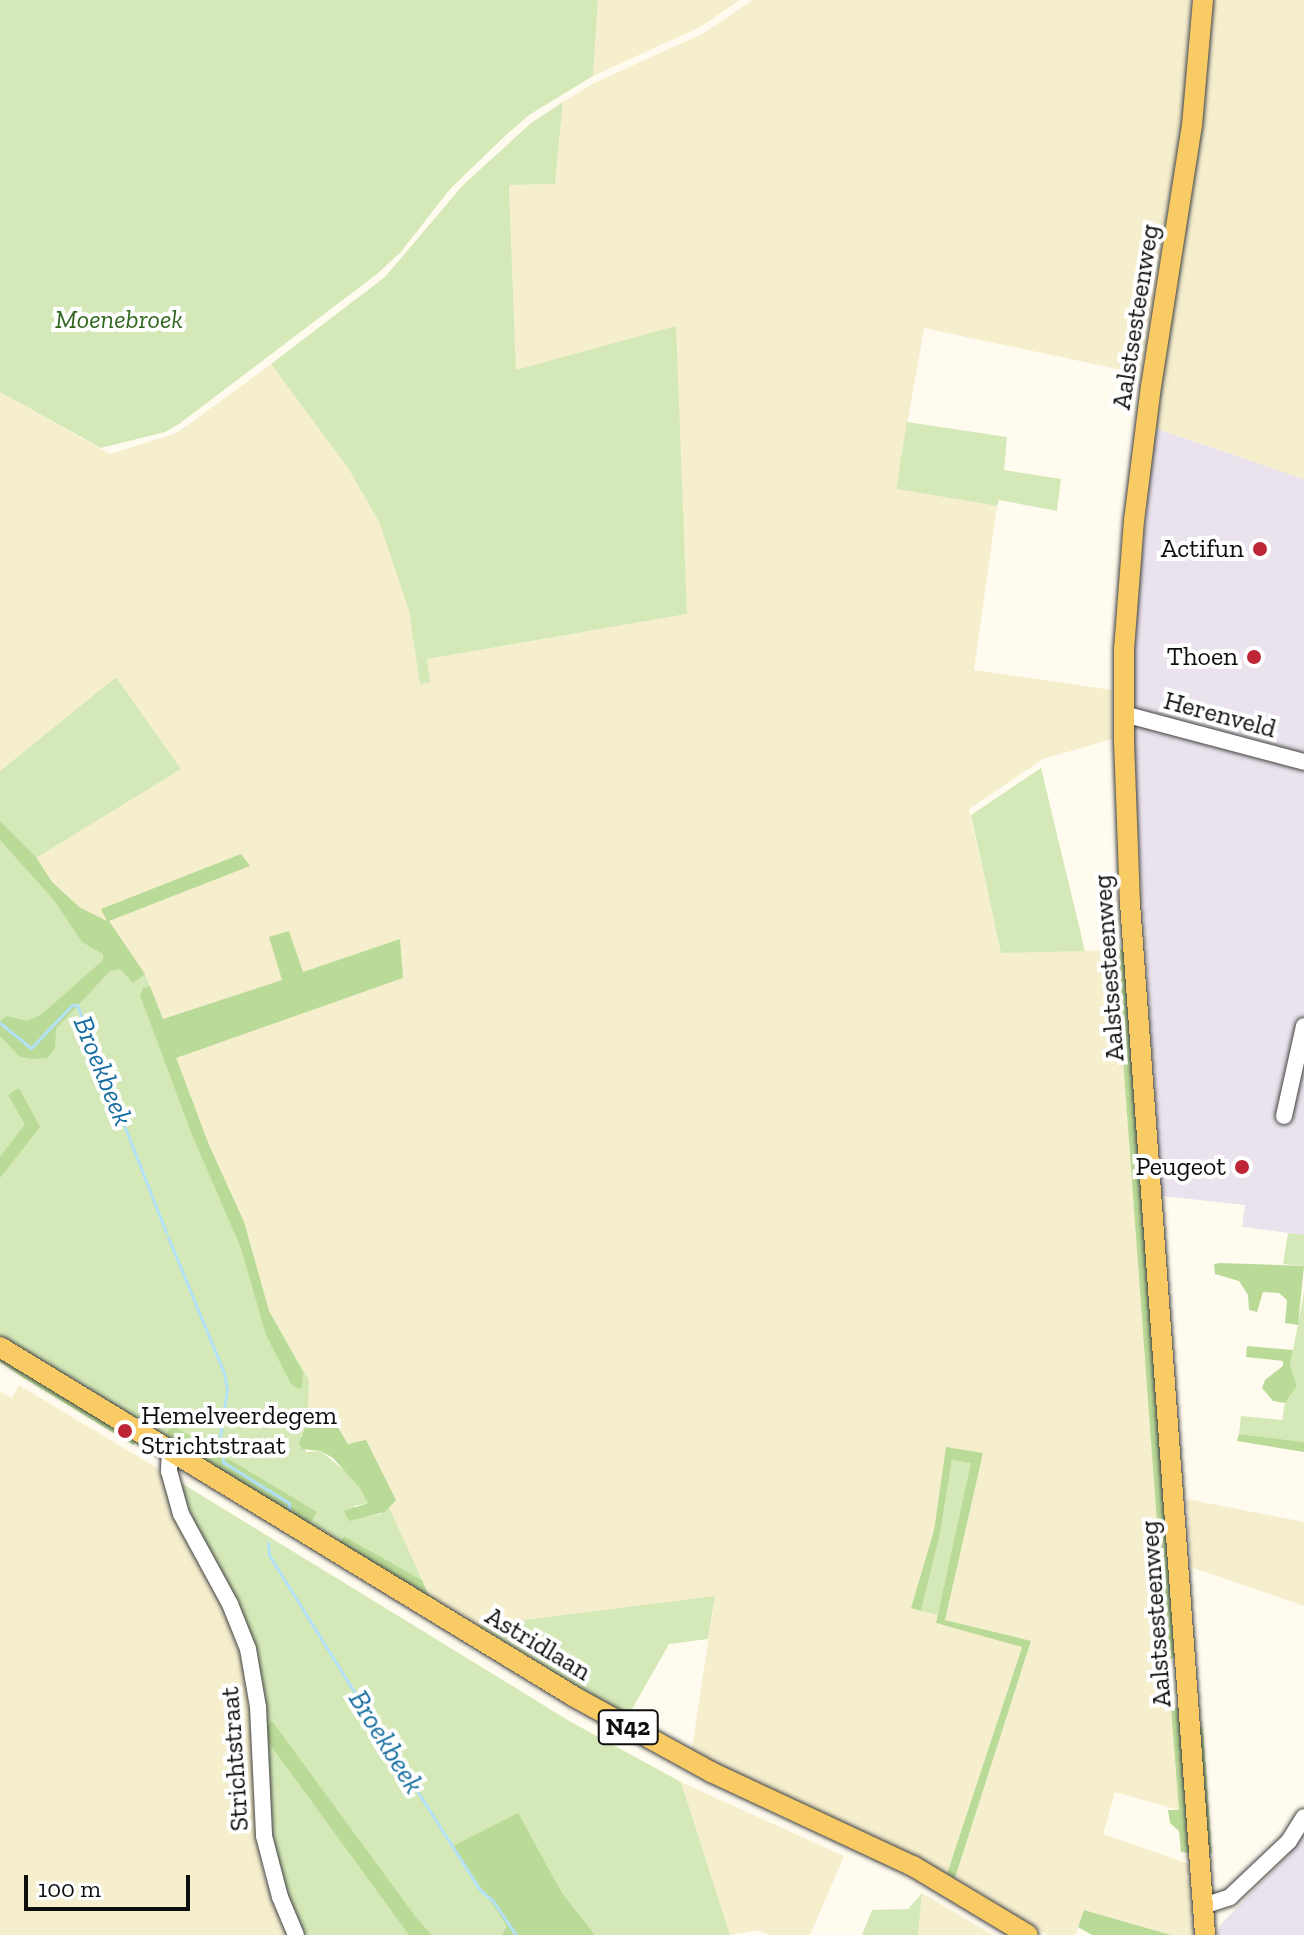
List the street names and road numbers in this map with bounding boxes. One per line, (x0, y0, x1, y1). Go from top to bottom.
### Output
street label: Aalstsesteenweg (1106, 222, 1166, 412)
street label: Herenveld (1160, 685, 1280, 745)
street label: Aalstsesteenweg (1087, 874, 1131, 1062)
street label: Aalstsesteenweg (1134, 1520, 1178, 1708)
street label: Astridlaan (480, 1600, 596, 1688)
street label: Strichtstraat (214, 1686, 256, 1832)
road number: N42 (596, 1707, 660, 1747)

